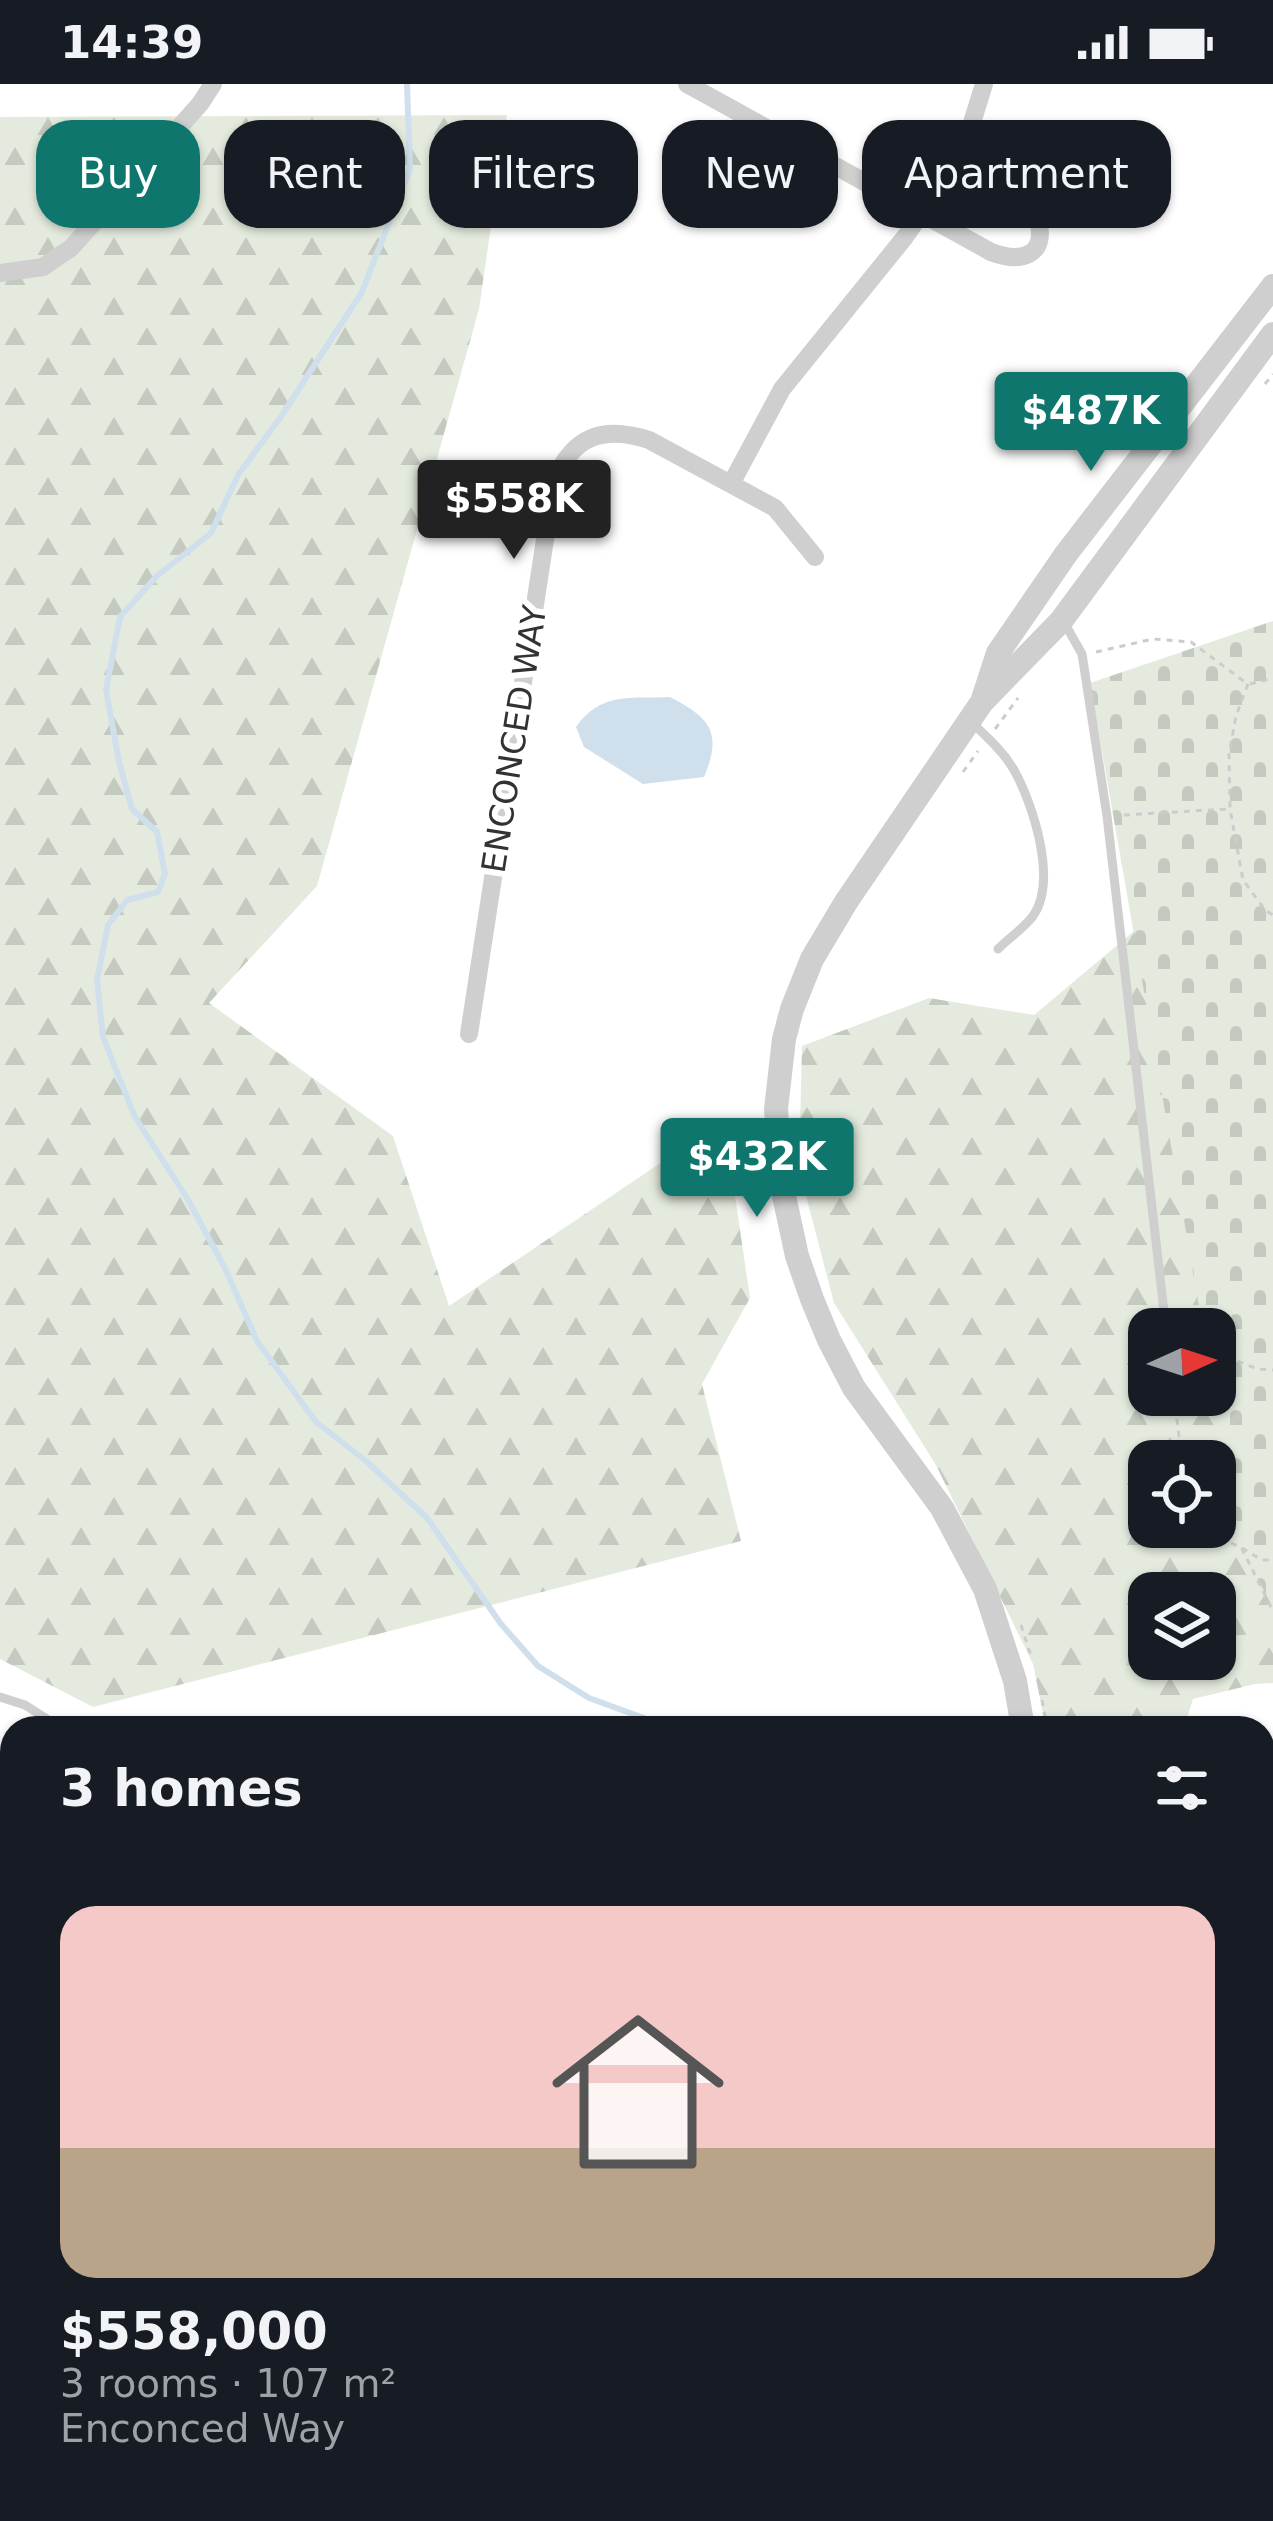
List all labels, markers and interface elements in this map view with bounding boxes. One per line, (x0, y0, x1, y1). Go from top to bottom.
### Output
text: 14:39 (60, 16, 203, 69)
chip: Buy (36, 120, 200, 228)
chip: Rent (224, 120, 405, 228)
chip: Filters (429, 120, 638, 228)
chip: New (662, 120, 838, 228)
chip: Apartment (862, 120, 1171, 228)
pin: $487K (1007, 372, 1175, 474)
text: $487K (1022, 388, 1160, 433)
pin: $558K (430, 460, 598, 562)
text: $558K (445, 476, 583, 521)
street label: ENCONCED WAY (474, 602, 555, 875)
pin: $432K (673, 1118, 841, 1220)
text: $432K (688, 1134, 826, 1179)
north arrow (1128, 1308, 1236, 1416)
map controls (1128, 1308, 1236, 1680)
button: locate (1128, 1440, 1236, 1548)
button: layers (1128, 1572, 1236, 1680)
icon: filters (1149, 1755, 1215, 1821)
text: 3 homes (60, 1759, 303, 1818)
icon: home (530, 1984, 746, 2200)
text: $558,000 (60, 2302, 328, 2361)
text: 3 rooms · 107 m² (60, 2361, 396, 2406)
text: Enconced Way (60, 2406, 345, 2451)

